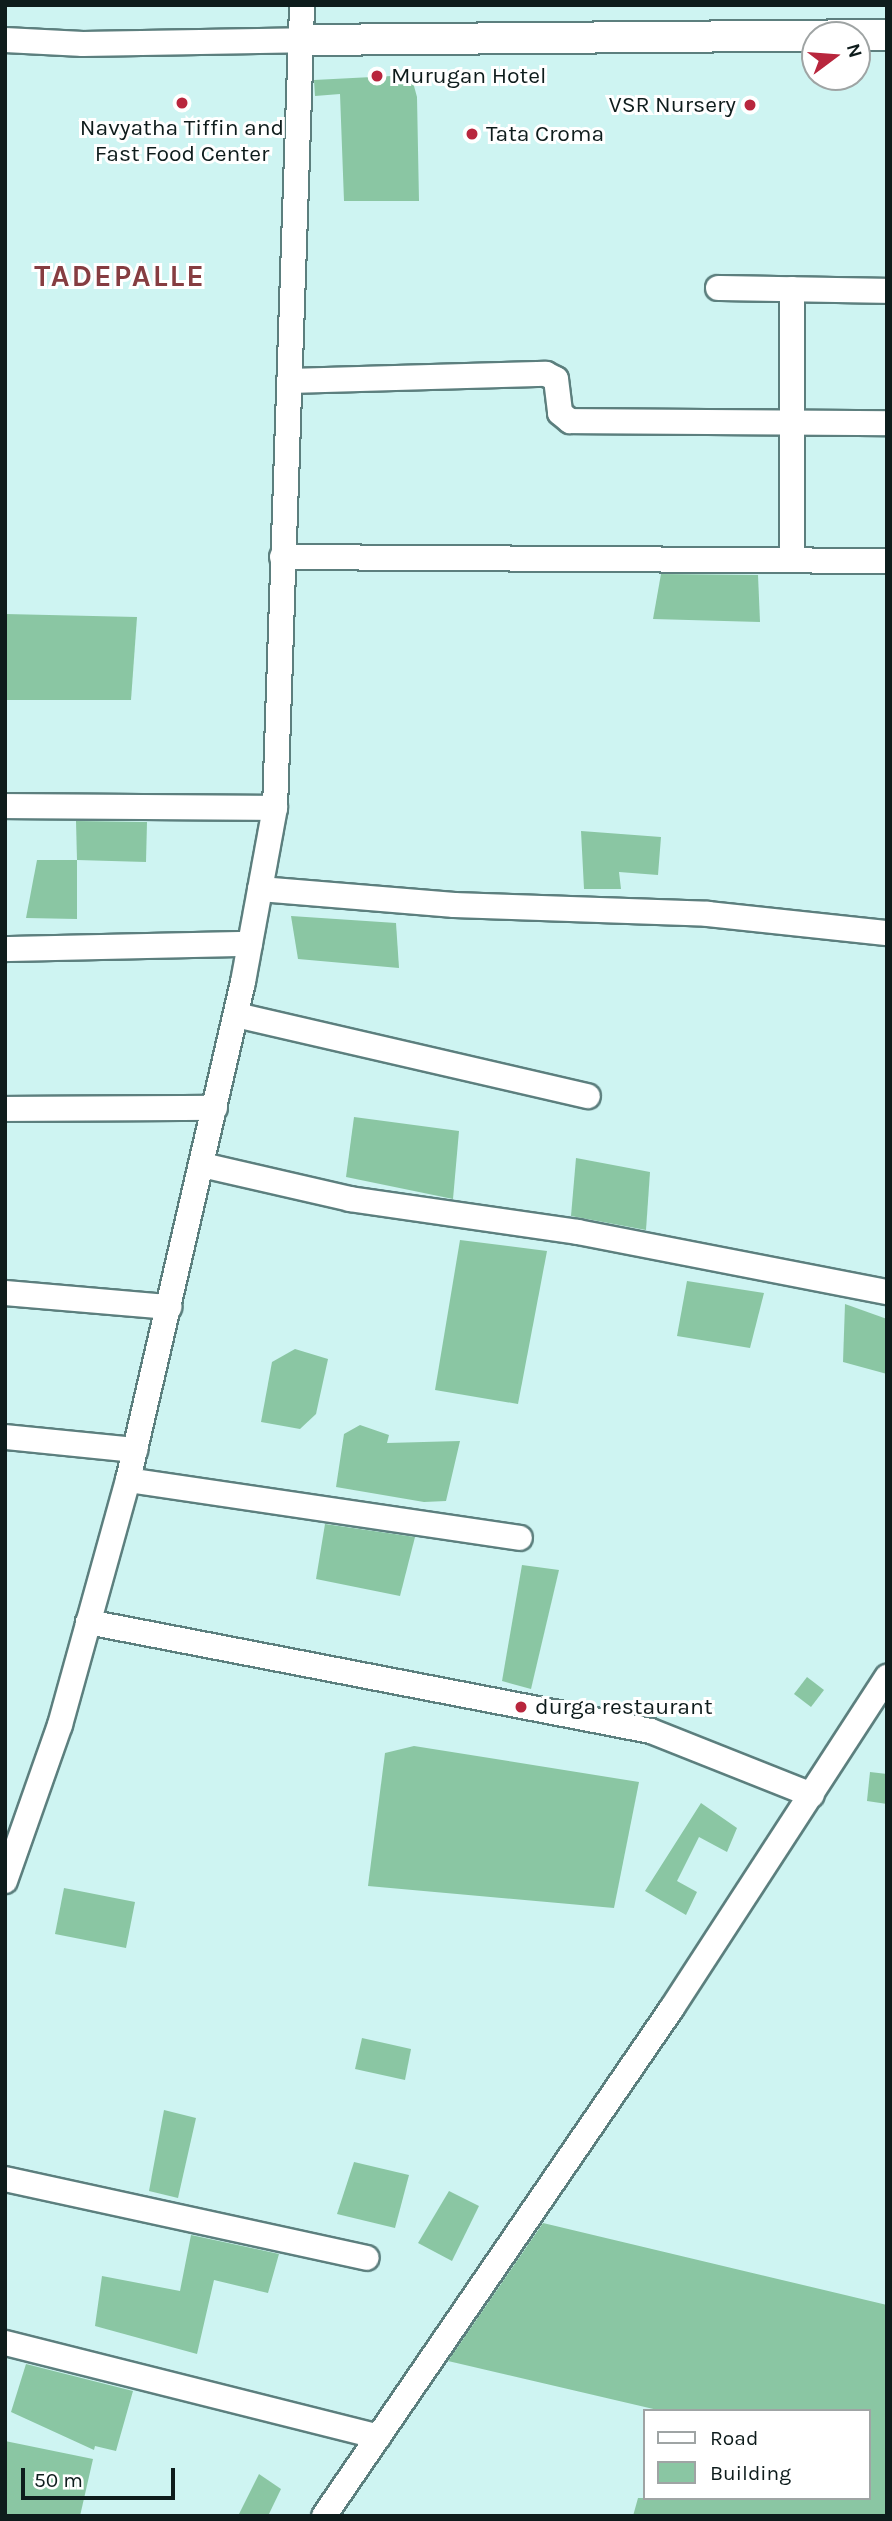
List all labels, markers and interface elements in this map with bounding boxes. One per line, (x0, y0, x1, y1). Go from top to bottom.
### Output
north arrow (801, 21, 871, 91)
text: N (842, 41, 867, 60)
place label: Murugan Hotel (391, 62, 546, 90)
marker: Murugan Hotel (369, 68, 385, 84)
place label: VSR Nursery (609, 91, 736, 119)
marker: Navyatha Tiffin and Fast Food Center (174, 95, 190, 111)
marker: VSR Nursery (742, 97, 758, 113)
place label: Navyatha Tiffin and Fast Food Center (80, 114, 284, 168)
place label: Tata Croma (486, 120, 604, 148)
marker: Tata Croma (464, 126, 480, 142)
district label: TADEPALLE (35, 258, 205, 294)
place label: durga restaurant (535, 1693, 713, 1721)
marker: durga restaurant (513, 1699, 529, 1715)
legend (644, 2409, 871, 2500)
text: Road (710, 2426, 758, 2450)
scale bar (24, 2454, 178, 2498)
text: Building (710, 2461, 791, 2485)
text: 50 m (34, 2468, 83, 2492)

